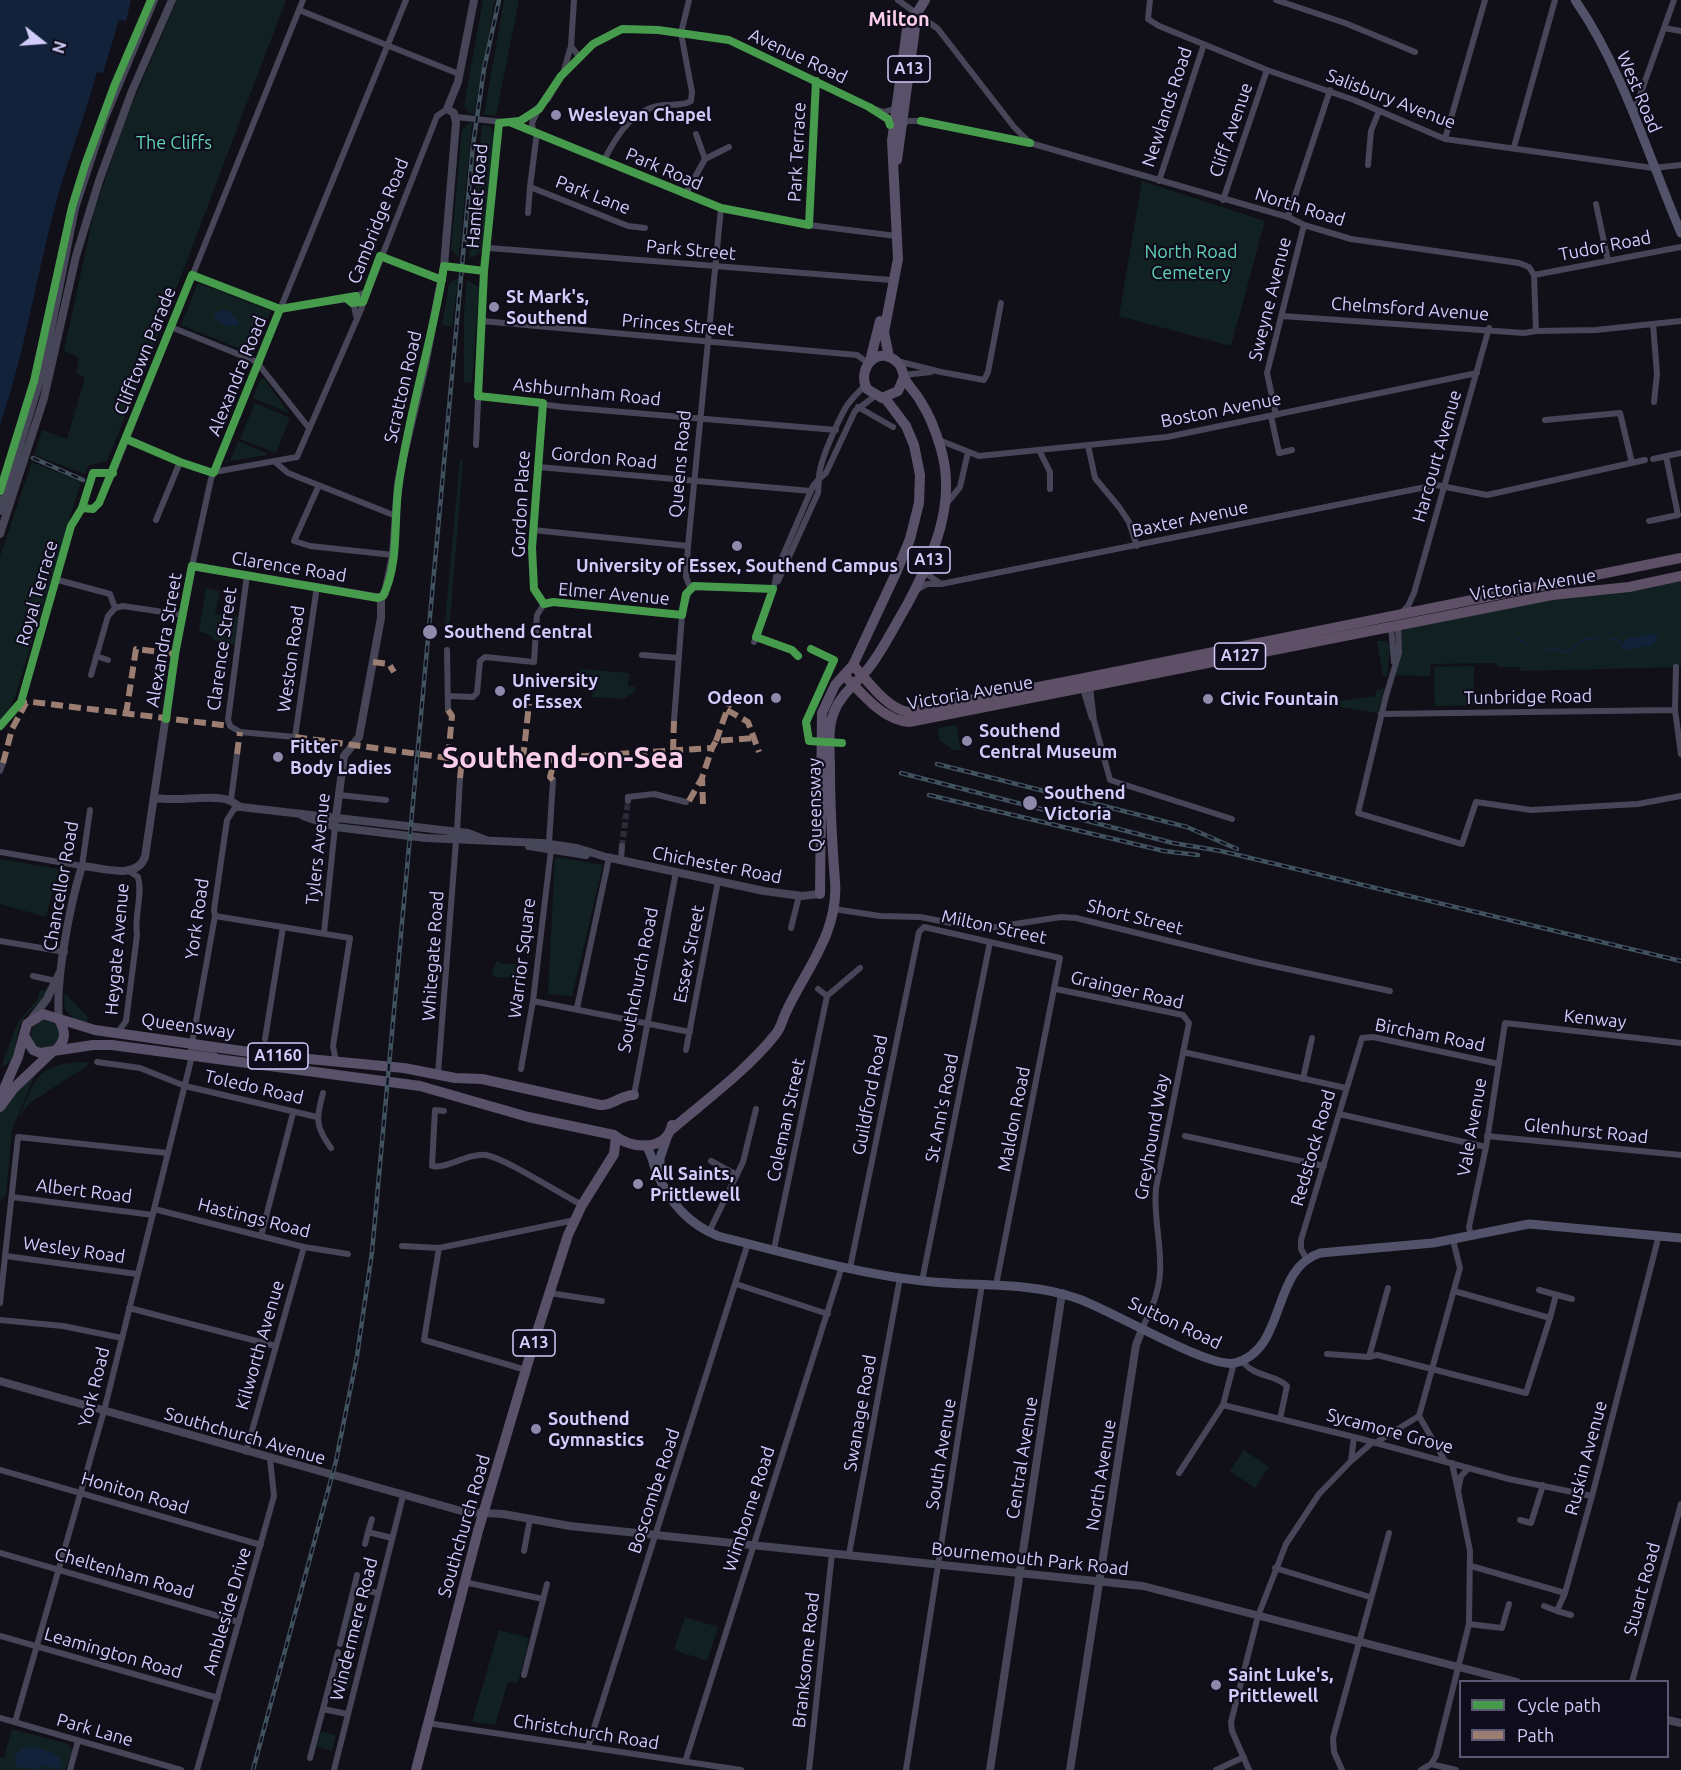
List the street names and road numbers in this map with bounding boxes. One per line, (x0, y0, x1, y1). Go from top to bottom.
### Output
street label: Avenue Road (745, 24, 851, 88)
street label: Newlands Road (1137, 44, 1197, 170)
street label: West Road (1612, 48, 1666, 136)
road number: A13 (888, 56, 930, 82)
street label: Salisbury Avenue (1323, 64, 1459, 134)
street label: Cliff Avenue (1205, 80, 1257, 180)
street label: Park Terrace (784, 101, 810, 203)
street label: Hamlet Road (462, 143, 492, 249)
street label: Park Road (622, 143, 706, 195)
street label: Cambridge Road (343, 155, 413, 287)
street label: Park Lane (552, 171, 634, 219)
street label: North Road (1252, 183, 1348, 231)
street label: Tudor Road (1557, 226, 1653, 266)
street label: Park Street (645, 235, 737, 265)
street label: Sweyne Avenue (1244, 235, 1296, 363)
street label: Clifftown Parade (109, 284, 181, 418)
street label: Chelmsford Avenue (1330, 293, 1490, 325)
street label: Princes Street (621, 309, 735, 341)
street label: Alexandra Road (203, 313, 271, 439)
street label: Scratton Road (380, 329, 426, 445)
street label: Ashburnham Road (512, 373, 662, 411)
street label: Harcourt Avenue (1408, 387, 1466, 525)
street label: Boston Avenue (1159, 388, 1283, 432)
street label: Queens Road (665, 409, 695, 519)
street label: Gordon Road (550, 443, 658, 473)
street label: Gordon Place (507, 450, 535, 558)
street label: Baxter Avenue (1130, 496, 1250, 542)
street label: Royal Terrace (12, 538, 62, 648)
street label: Clarence Road (230, 547, 348, 587)
road number: A13 (908, 547, 950, 573)
street label: Victoria Avenue (1468, 564, 1598, 606)
street label: Alexandra Street (142, 571, 186, 709)
street label: Elmer Avenue (557, 578, 671, 610)
street label: Clarence Street (203, 586, 241, 712)
street label: Weston Road (273, 604, 309, 714)
road number: A127 (1214, 643, 1266, 669)
street label: Victoria Avenue (905, 671, 1035, 715)
street label: Tunbridge Road (1464, 685, 1592, 709)
street label: Queensway (803, 758, 827, 852)
street label: Tylers Avenue (301, 792, 335, 906)
street label: Chancellor Road (39, 819, 83, 953)
street label: Chichester Road (650, 842, 784, 888)
street label: York Road (181, 877, 213, 961)
street label: Heygate Avenue (100, 882, 134, 1016)
street label: Whitegate Road (418, 890, 448, 1022)
street label: Short Street (1085, 895, 1185, 939)
street label: Warrior Square (504, 897, 540, 1019)
street label: Essex Street (669, 903, 709, 1005)
street label: Milton Street (939, 905, 1049, 949)
street label: Southchurch Road (613, 906, 663, 1054)
street label: Grainger Road (1068, 967, 1186, 1013)
street label: Kenway (1563, 1005, 1627, 1033)
street label: Queensway (140, 1009, 236, 1043)
street label: Bircham Road (1373, 1014, 1487, 1056)
street label: Guildford Road (848, 1033, 892, 1157)
road number: A1160 (248, 1043, 308, 1069)
street label: St Ann's Road (921, 1052, 963, 1164)
street label: Coleman Street (762, 1056, 810, 1184)
street label: Toledo Road (202, 1065, 306, 1109)
street label: Maldon Road (993, 1065, 1035, 1173)
street label: Greyhound Way (1130, 1072, 1174, 1202)
street label: Vale Avenue (1453, 1076, 1491, 1178)
street label: Redstock Road (1286, 1087, 1340, 1209)
street label: Glenhurst Road (1523, 1114, 1649, 1148)
street label: Albert Road (35, 1174, 133, 1208)
street label: Hastings Road (196, 1194, 312, 1242)
street label: Wesley Road (21, 1232, 127, 1268)
street label: Kilworth Avenue (231, 1278, 289, 1412)
street label: Sutton Road (1125, 1292, 1225, 1354)
road number: A13 (513, 1330, 555, 1356)
street label: York Road (74, 1345, 114, 1429)
street label: Swanage Road (839, 1353, 881, 1473)
street label: Central Avenue (1002, 1395, 1042, 1521)
street label: South Avenue (922, 1397, 960, 1511)
street label: Ruskin Avenue (1560, 1398, 1612, 1518)
street label: Southchurch Avenue (162, 1403, 328, 1469)
street label: Sycamore Grove (1324, 1404, 1456, 1458)
street label: North Avenue (1082, 1418, 1120, 1532)
street label: Boscombe Road (624, 1426, 684, 1556)
street label: Wimborne Road (719, 1444, 779, 1574)
street label: Southchurch Road (433, 1452, 495, 1600)
street label: Honiton Road (79, 1467, 191, 1519)
street label: Bournemouth Park Road (930, 1538, 1130, 1580)
street label: Stuart Road (1619, 1540, 1665, 1638)
street label: Cheltenham Road (52, 1543, 196, 1603)
street label: Ambleside Drive (198, 1545, 256, 1677)
street label: Windermere Road (326, 1555, 382, 1703)
street label: Branksome Road (788, 1591, 824, 1729)
street label: Leamington Road (42, 1623, 184, 1683)
street label: Park Lane (54, 1709, 136, 1751)
street label: Christchurch Road (512, 1710, 660, 1754)

